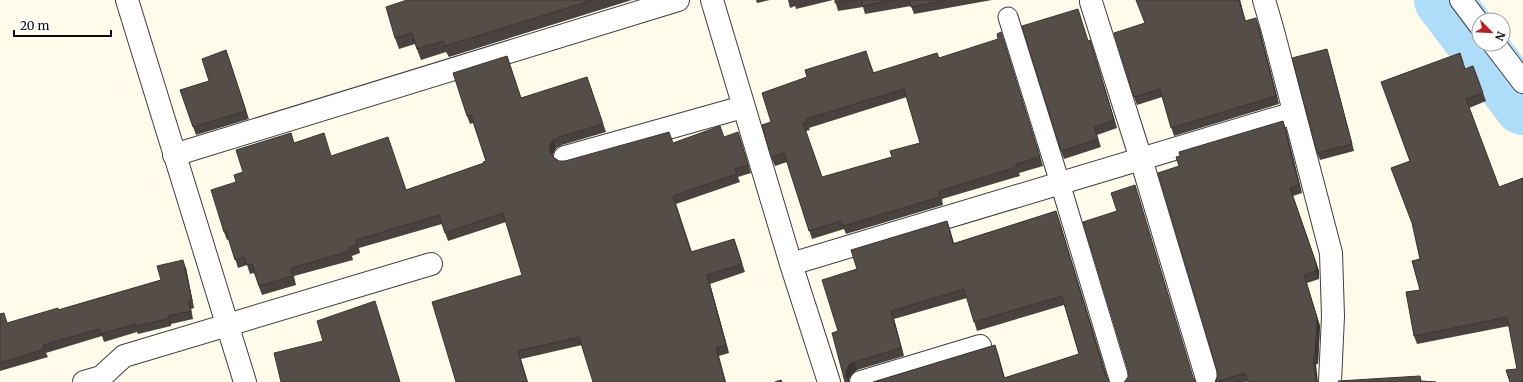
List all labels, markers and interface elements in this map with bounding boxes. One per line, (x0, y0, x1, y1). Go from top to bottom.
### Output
scale bar (14, 12, 111, 38)
north arrow (1471, 12, 1511, 52)
text: 20 m (20, 18, 49, 33)
text: N (1492, 29, 1508, 43)

